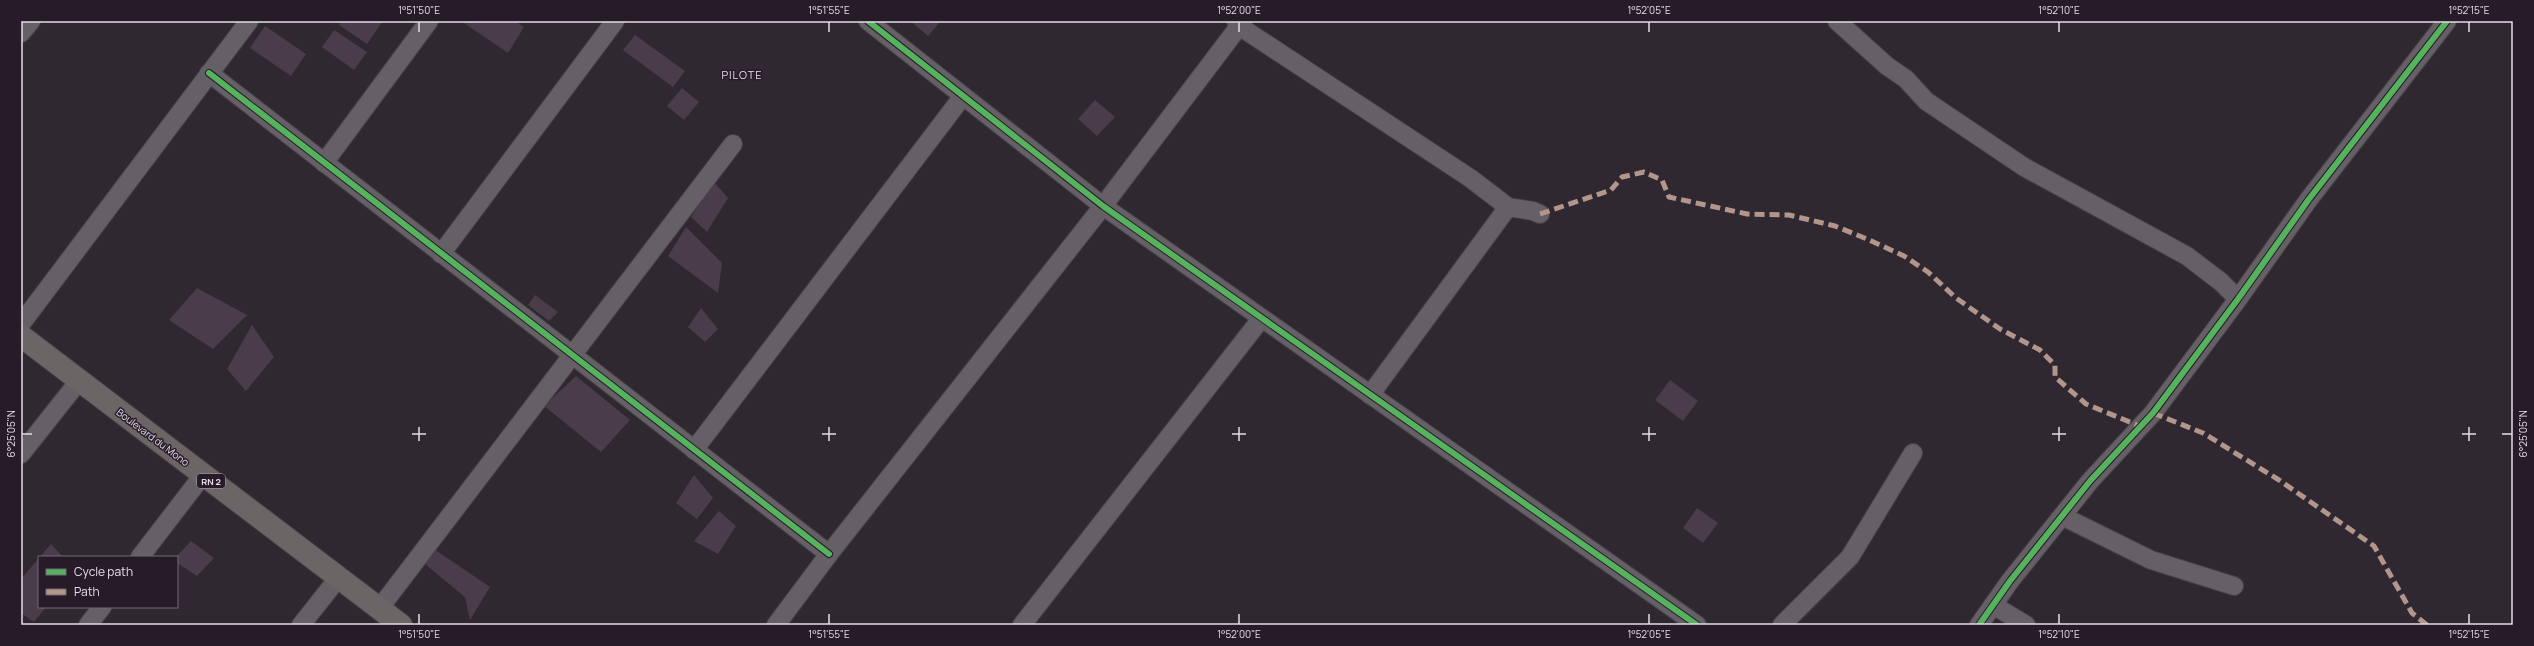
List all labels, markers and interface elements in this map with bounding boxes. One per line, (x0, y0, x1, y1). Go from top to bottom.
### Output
text: 1°51'50"E (398, 3, 440, 17)
text: 1°51'55"E (808, 3, 850, 17)
text: 1°52'00"E (1217, 3, 1261, 17)
text: 1°52'05"E (1627, 3, 1671, 17)
text: 1°52'10"E (2038, 3, 2080, 17)
text: 1°52'15"E (2448, 3, 2490, 17)
district label: PILOTE (721, 67, 763, 82)
street label: Boulevard du Mono (114, 405, 192, 469)
text: 6°25'05"N (4, 410, 18, 457)
text: 6°25'05"N (2516, 410, 2530, 457)
road number: RN 2 (197, 474, 225, 488)
legend (38, 556, 178, 608)
text: Cycle path (74, 563, 133, 580)
text: Path (74, 583, 100, 600)
text: 1°51'50"E (398, 627, 440, 641)
text: 1°51'55"E (808, 627, 850, 641)
text: 1°52'00"E (1217, 627, 1261, 641)
text: 1°52'05"E (1627, 627, 1671, 641)
text: 1°52'10"E (2038, 627, 2080, 641)
text: 1°52'15"E (2448, 627, 2490, 641)

